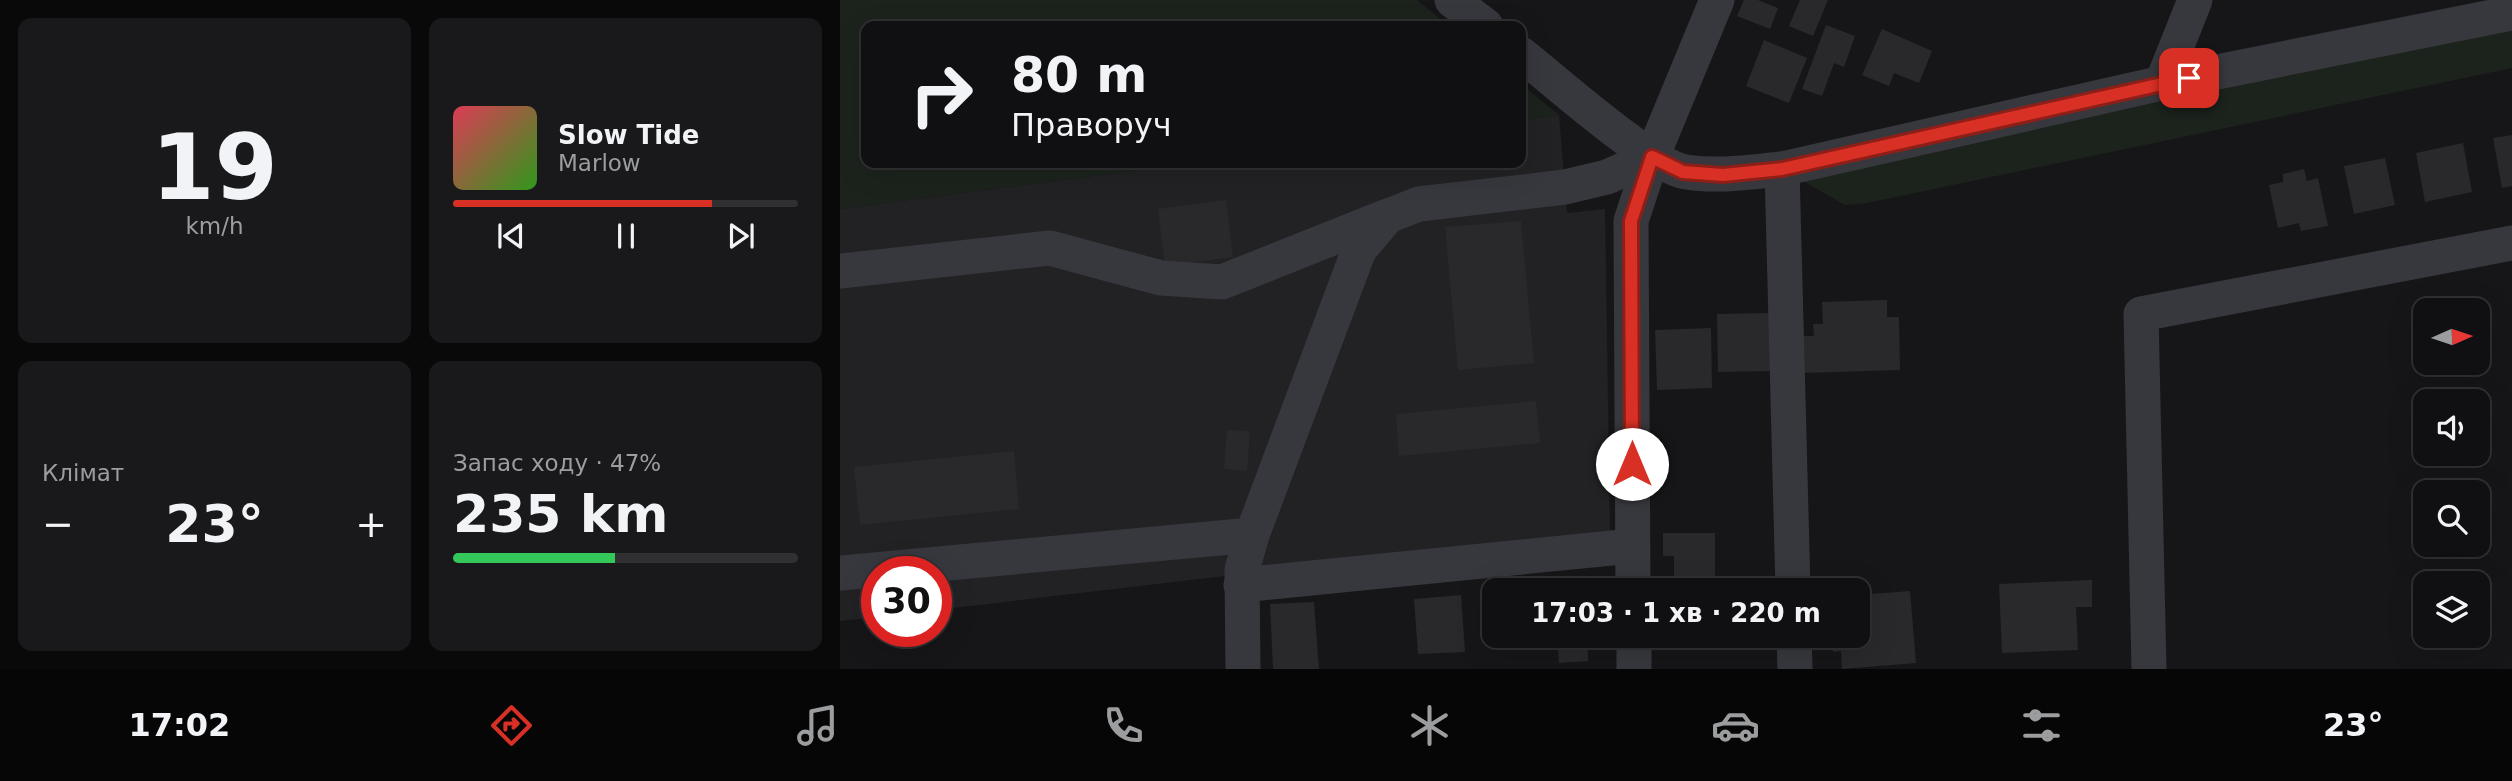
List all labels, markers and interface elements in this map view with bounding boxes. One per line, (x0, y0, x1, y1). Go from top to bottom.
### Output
text: 80 m (1011, 47, 1147, 104)
pin (2159, 48, 2219, 108)
icon: right (896, 49, 987, 140)
icon: arrive (2170, 59, 2208, 97)
text: Праворуч (1011, 106, 1172, 144)
text: 19 (151, 115, 278, 220)
text: Slow Tide (558, 120, 699, 150)
text: Marlow (558, 150, 641, 176)
text: km/h (185, 213, 244, 239)
icon: previous (492, 217, 530, 255)
icon: pause (607, 217, 645, 255)
icon: next (722, 217, 760, 255)
north arrow (2413, 298, 2490, 374)
map controls (2413, 298, 2490, 648)
button: sound (2413, 389, 2490, 466)
position arrow (1595, 427, 1669, 501)
text: Запас ходу · 47% (453, 450, 661, 476)
text: Клімат (42, 460, 124, 486)
button: search (2413, 480, 2490, 557)
text: 235 km (453, 484, 668, 544)
text: 23° (165, 494, 264, 554)
text: − (42, 502, 74, 546)
text: + (355, 502, 387, 546)
speed limit sign: 30 (861, 556, 952, 647)
button: layers (2413, 571, 2490, 648)
text: 17:03 · 1 хв · 220 m (1531, 598, 1821, 628)
icon: directions (487, 701, 536, 750)
icon: music (793, 701, 842, 750)
icon: phone (1099, 701, 1148, 750)
icon: climate (1405, 701, 1454, 750)
icon: car (1711, 701, 1760, 750)
icon: filters (2017, 701, 2066, 750)
text: 17:02 (128, 706, 230, 744)
text: 23° (2323, 706, 2383, 744)

